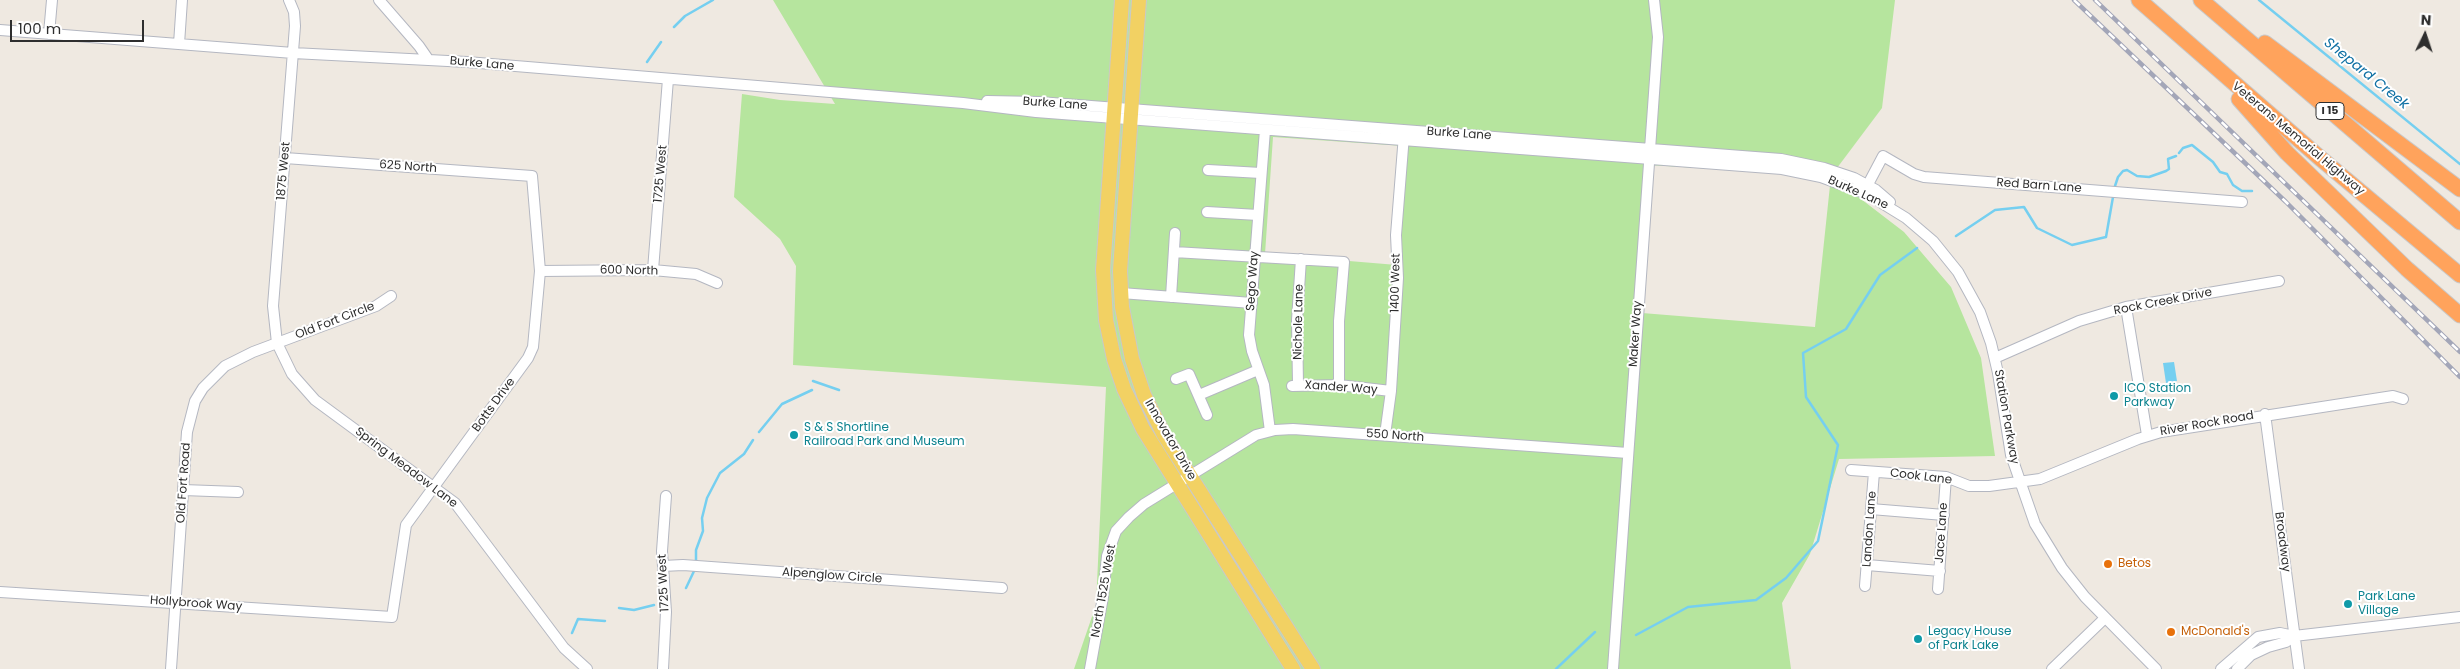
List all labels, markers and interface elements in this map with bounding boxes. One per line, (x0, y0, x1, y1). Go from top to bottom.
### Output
scale bar (12, 10, 146, 42)
north arrow (2400, 10, 2450, 60)
text: N (2420, 10, 2432, 30)
text: 100 m (18, 18, 61, 39)
water label: Shepard Creek (2320, 35, 2412, 113)
street label: Burke Lane (449, 54, 515, 74)
street label: Veterans Memorial Highway (2229, 79, 2367, 199)
street label: Burke Lane (1022, 95, 1088, 113)
road number: I 15 (2316, 102, 2344, 120)
street label: Burke Lane (1426, 125, 1492, 143)
street label: 1875 West (274, 141, 294, 201)
street label: 1725 West (651, 145, 671, 203)
street label: 625 North (379, 158, 437, 176)
street label: Burke Lane (1825, 173, 1891, 213)
street label: Red Barn Lane (1996, 176, 2082, 196)
street label: Sego Way (1244, 251, 1262, 311)
street label: 1400 West (1388, 253, 1404, 313)
street label: 600 North (600, 263, 658, 279)
street label: Nichole Lane (1291, 284, 1307, 360)
street label: Rock Creek Drive (2113, 285, 2213, 319)
street label: Old Fort Circle (293, 299, 377, 343)
street label: Maker Way (1627, 300, 1645, 368)
street label: Station Parkway (1991, 369, 2021, 465)
street label: Botts Drive (470, 375, 518, 435)
street label: Xander Way (1304, 378, 1378, 398)
place label: ICO Station Parkway (2124, 382, 2191, 410)
marker: ICO Station Parkway (2108, 390, 2120, 402)
street label: Innovator Drive (1141, 397, 1199, 483)
street label: River Rock Road (2159, 409, 2255, 439)
place label: S & S Shortline Railroad Park and Museum (804, 421, 965, 449)
street label: Spring Meadow Lane (352, 425, 460, 511)
street label: 550 North (1365, 427, 1425, 445)
marker: S & S Shortline Railroad Park and Museum (788, 429, 800, 441)
street label: Old Fort Road (174, 442, 194, 524)
street label: Cook Lane (1889, 466, 1953, 488)
street label: Landon Lane (1860, 491, 1880, 567)
street label: Jace Lane (1933, 502, 1951, 564)
street label: Broadway (2271, 511, 2293, 573)
street label: North 1525 West (1089, 543, 1119, 639)
street label: 1725 West (655, 554, 673, 612)
place label: Betos (2118, 557, 2151, 571)
marker: Betos (2102, 558, 2114, 570)
street label: Alpenglow Circle (781, 565, 883, 587)
place label: Park Lane Village (2358, 590, 2415, 618)
street label: Hollybrook Way (149, 594, 243, 614)
marker: Park Lane Village (2342, 598, 2354, 610)
place label: Legacy House of Park Lake (1928, 625, 2011, 653)
place label: McDonald's (2181, 625, 2250, 639)
marker: McDonald's (2165, 626, 2177, 638)
marker: Legacy House of Park Lake (1912, 633, 1924, 645)

